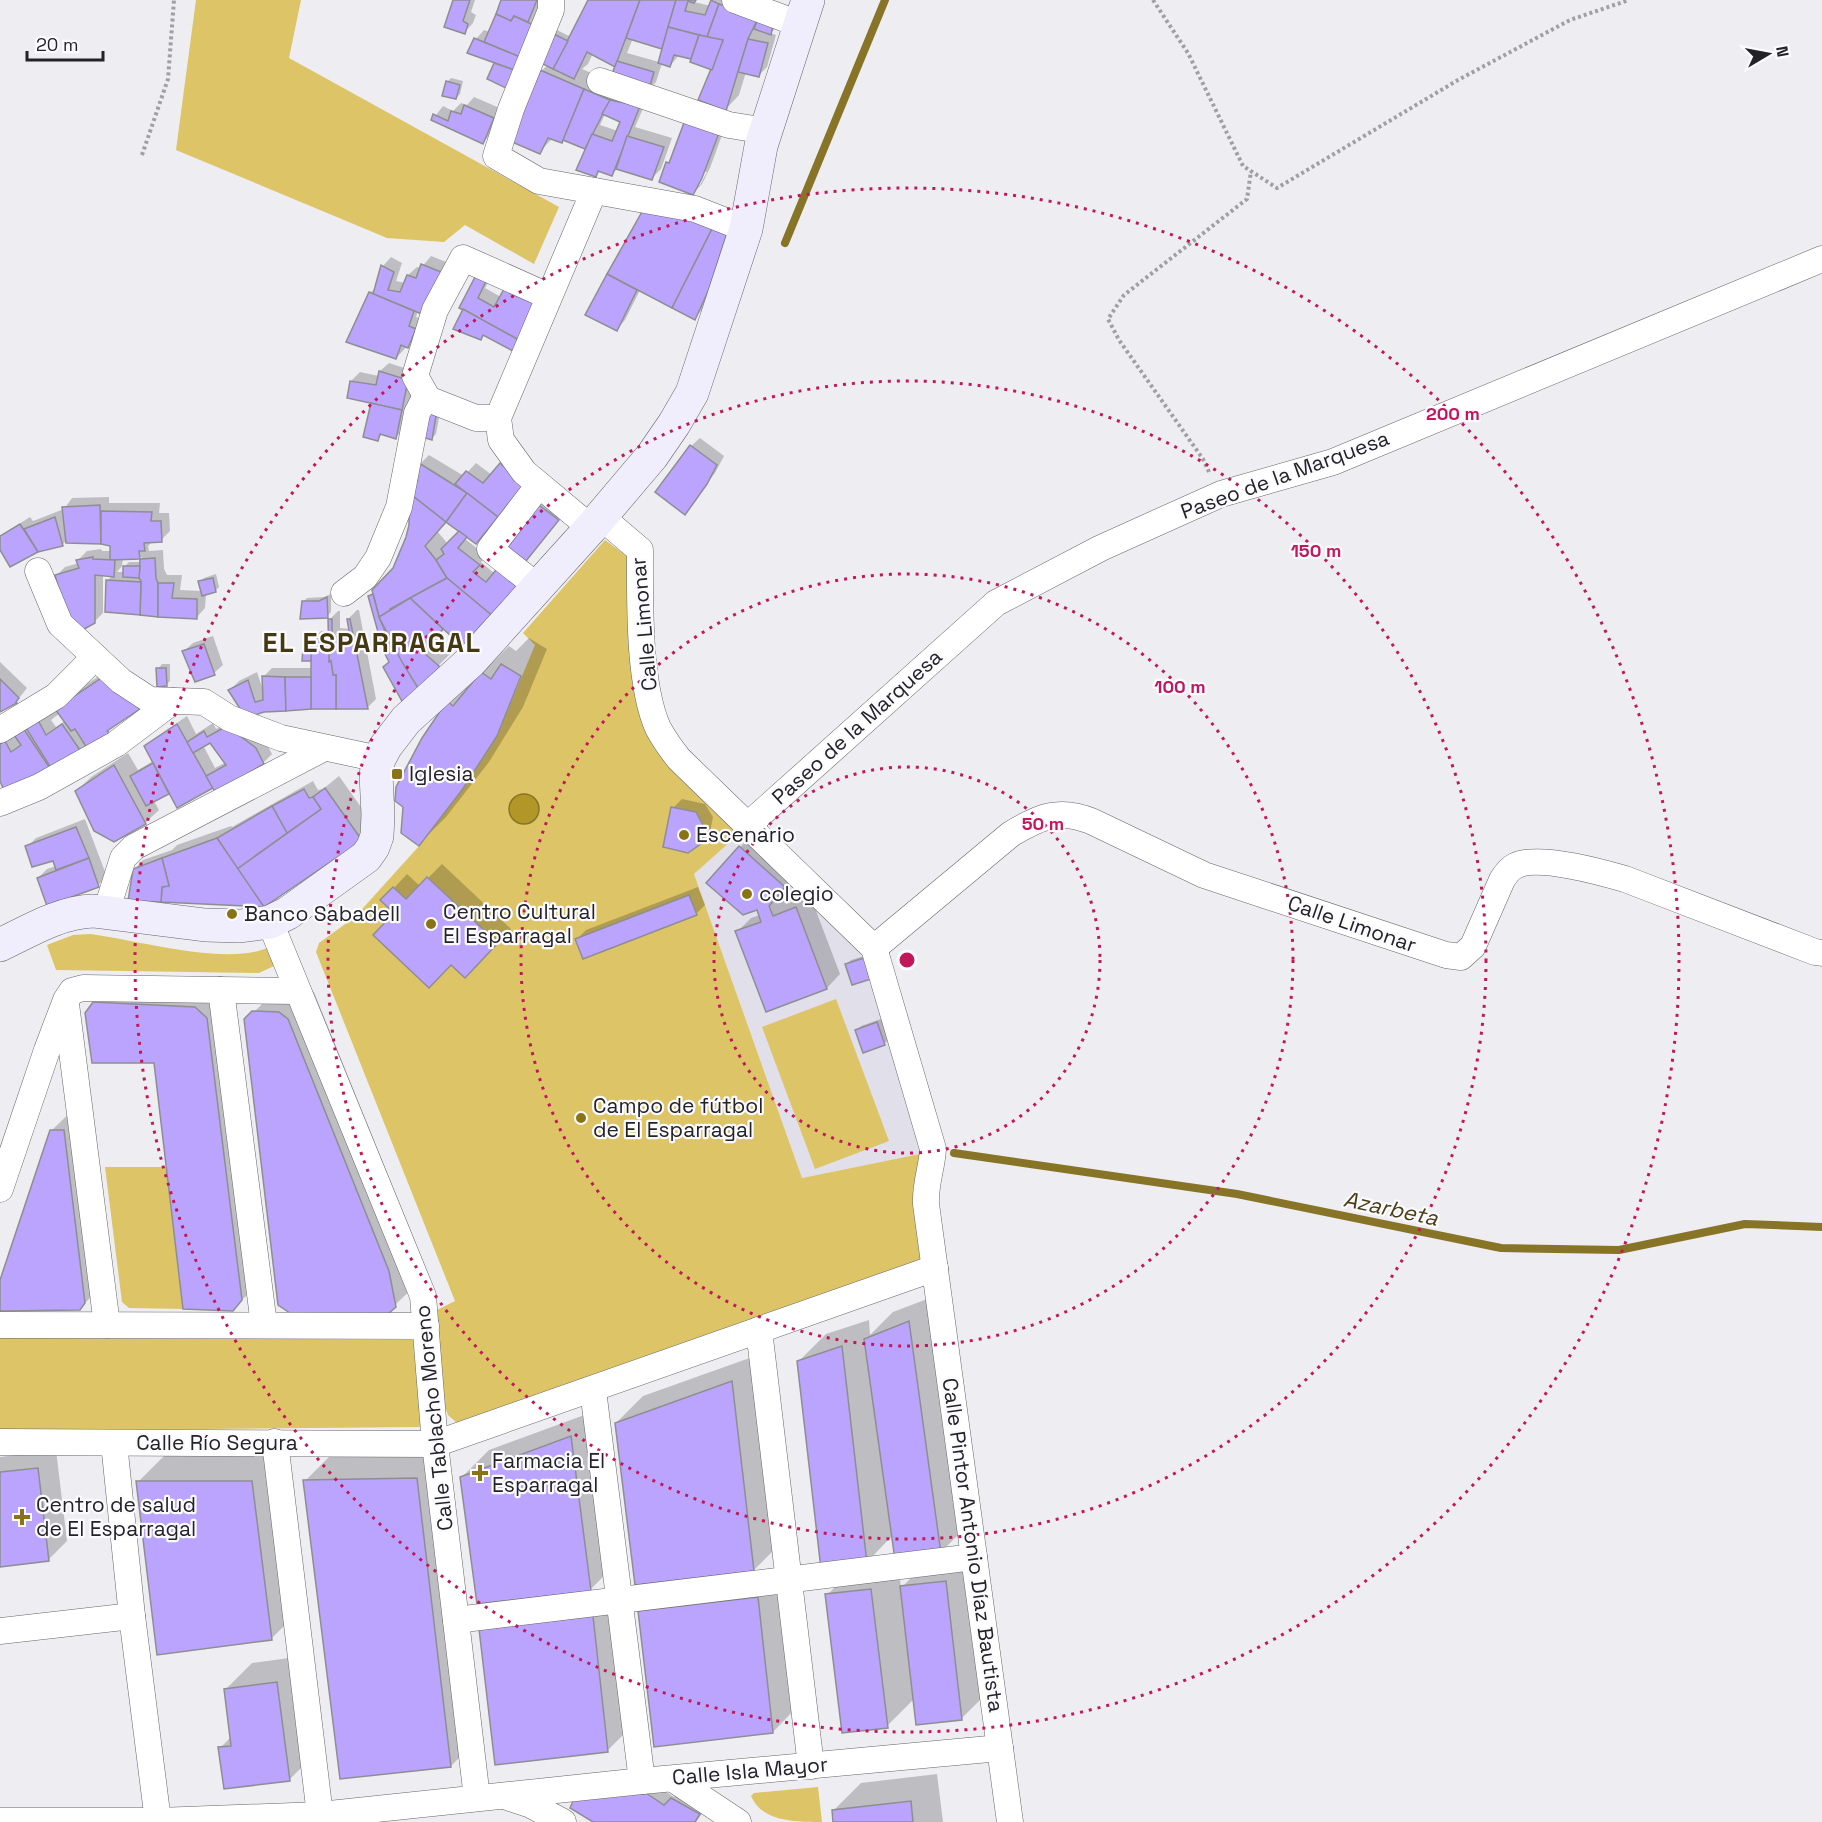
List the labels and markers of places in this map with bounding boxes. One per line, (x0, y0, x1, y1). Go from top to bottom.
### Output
place label: Iglesia (409, 760, 473, 787)
marker: Iglesia (390, 767, 404, 781)
place label: Escenario (696, 821, 795, 848)
marker: Escenario (677, 828, 691, 842)
place label: colegio (759, 880, 834, 907)
marker: colegio (740, 887, 754, 901)
place label: Centro Cultural El Esparragal (443, 898, 596, 949)
place label: Banco Sabadell (244, 900, 400, 927)
marker: Banco Sabadell (225, 907, 239, 921)
marker: Centro Cultural El Esparragal (424, 917, 438, 931)
centre of rings (897, 950, 917, 970)
place label: Campo de fútbol de El Esparragal (593, 1092, 763, 1143)
marker: Campo de fútbol de El Esparragal (574, 1111, 588, 1125)
place label: Farmacia El Esparragal (492, 1447, 605, 1498)
marker: Farmacia El Esparragal (473, 1466, 487, 1480)
place label: Centro de salud de El Esparragal (36, 1491, 196, 1542)
marker: Centro de salud de El Esparragal (13, 1508, 31, 1526)

